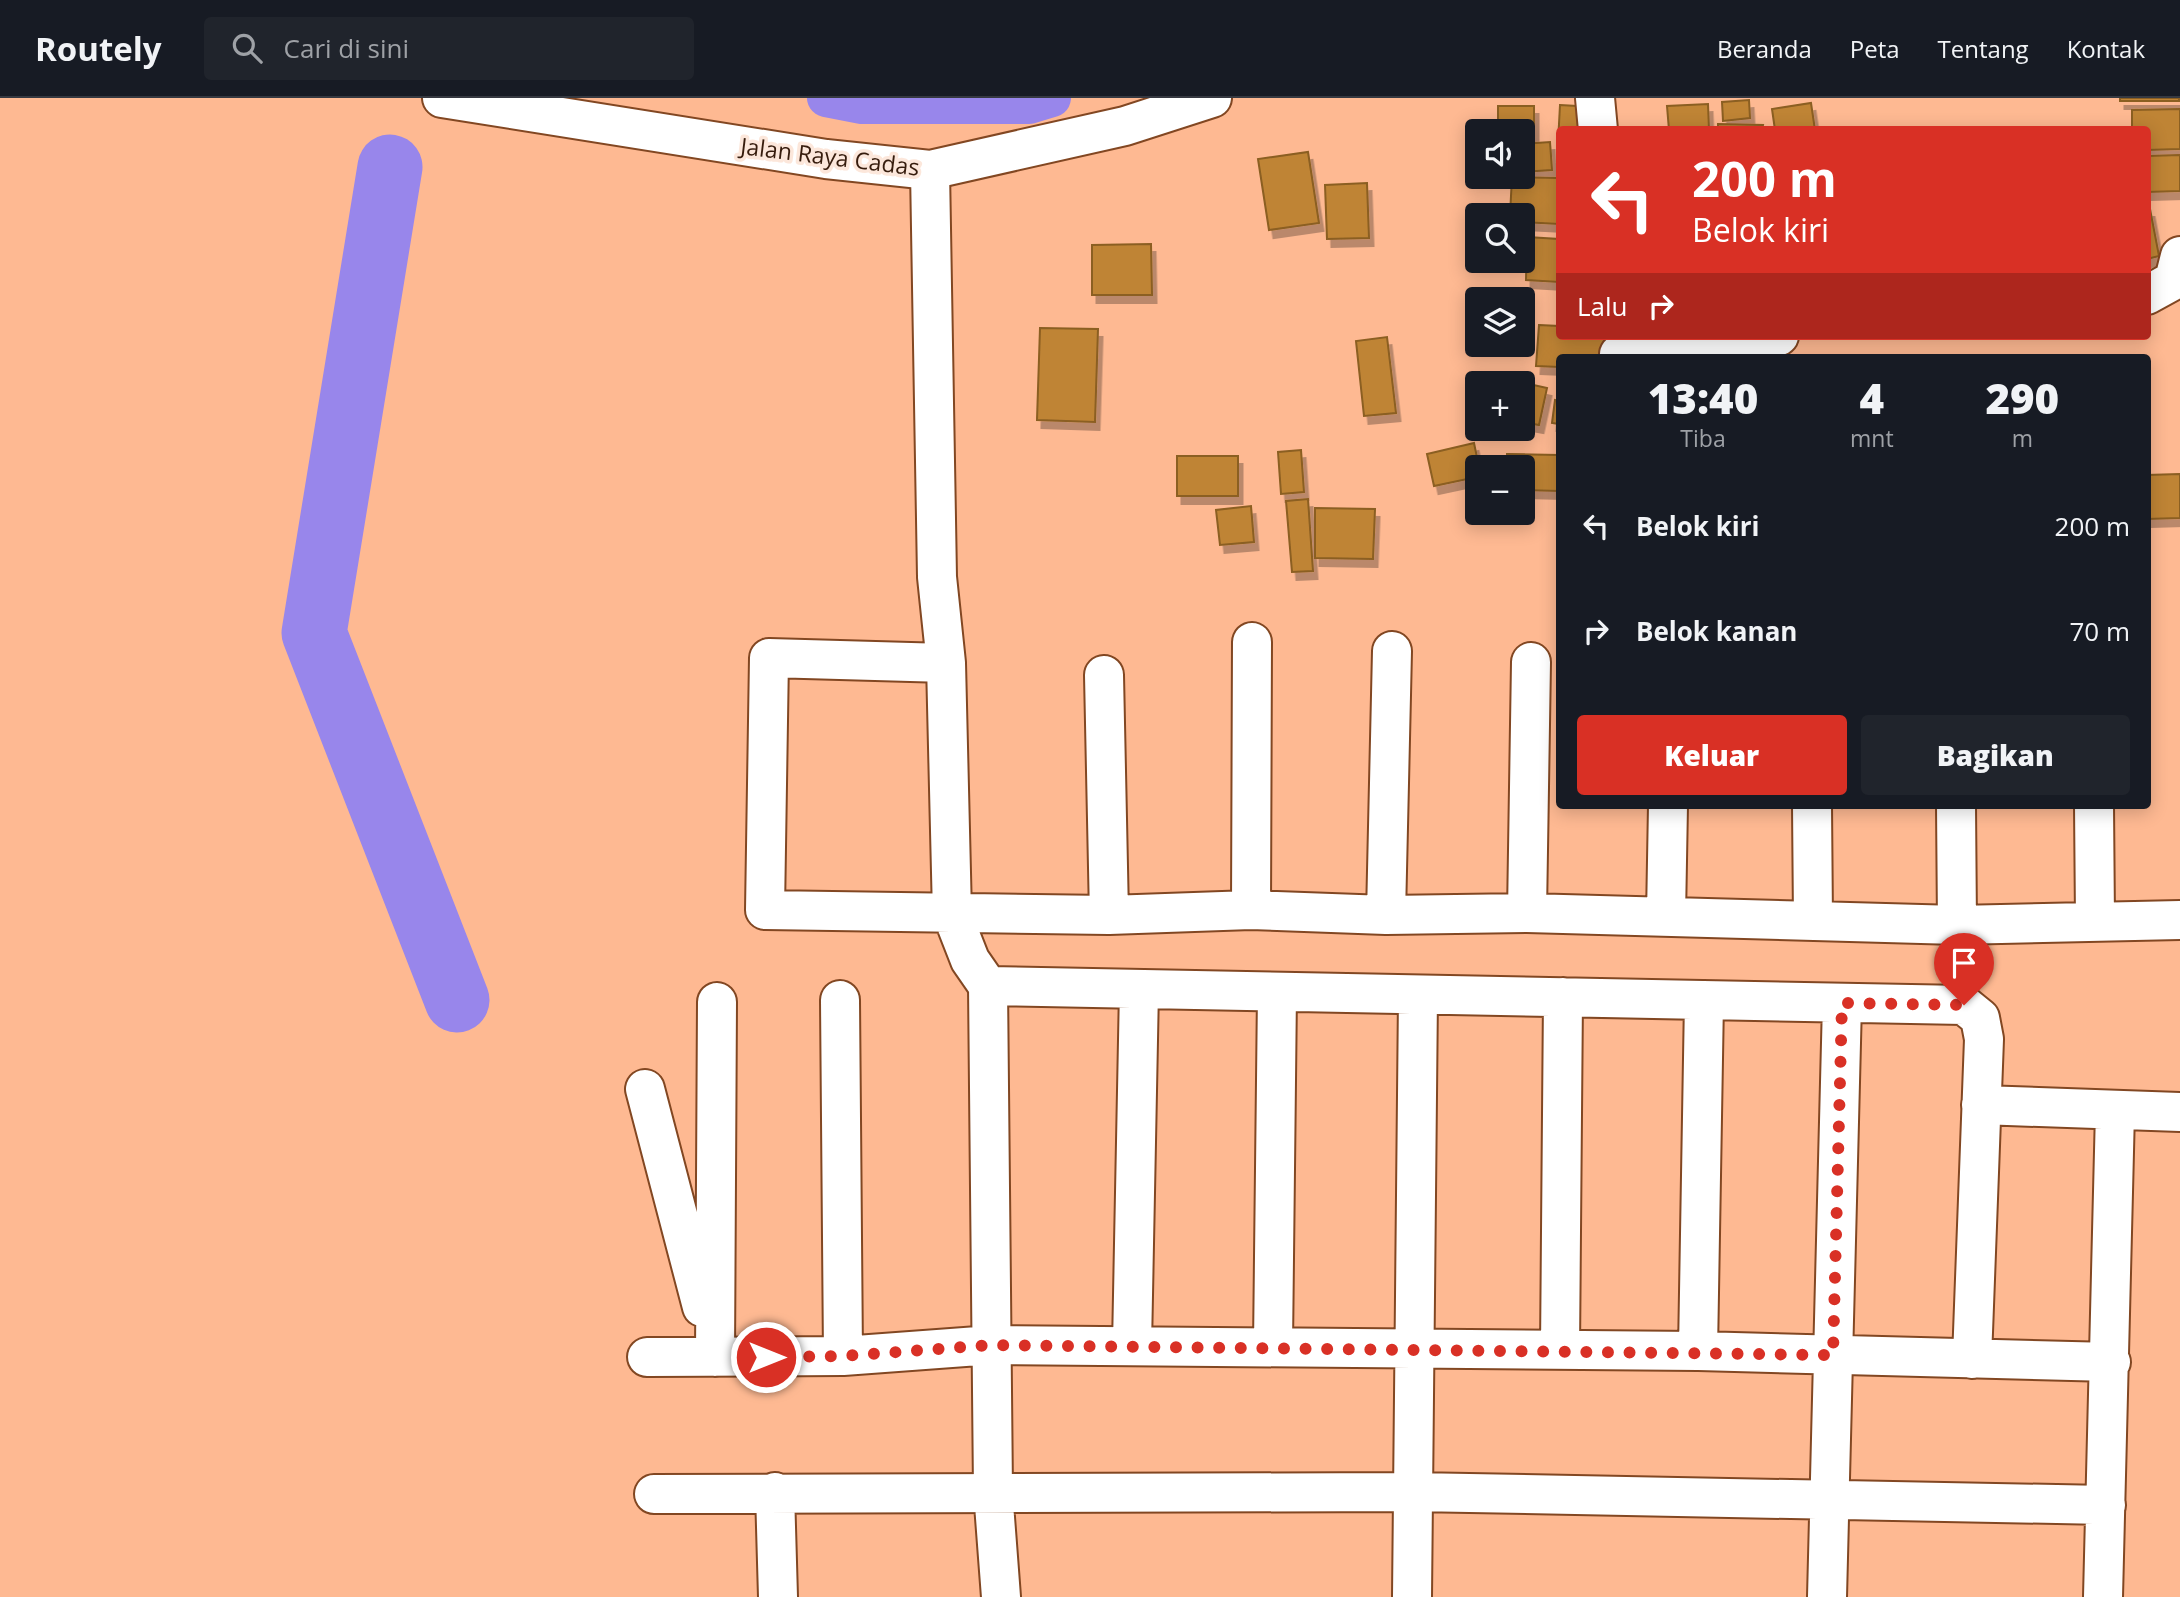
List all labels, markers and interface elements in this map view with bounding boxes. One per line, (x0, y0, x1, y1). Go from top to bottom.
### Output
search box (204, 17, 694, 80)
text: Routely (35, 26, 162, 71)
icon: search (228, 29, 266, 67)
text: Cari di sini (284, 30, 409, 66)
text: Beranda (1717, 32, 1812, 65)
text: Peta (1850, 32, 1900, 65)
text: Tentang (1938, 32, 2029, 65)
text: Kontak (2067, 32, 2145, 65)
map controls (1465, 119, 1535, 525)
button: sound (1465, 119, 1535, 189)
street label: Jalan Raya Cadas (737, 129, 921, 183)
text: 200 m (1692, 145, 1837, 211)
icon: left (1577, 154, 1668, 245)
button: search (1465, 203, 1535, 273)
text: Belok kiri (1692, 208, 1829, 251)
button: layers (1465, 287, 1535, 357)
icon: right (1642, 287, 1680, 325)
text: Lalu (1577, 288, 1628, 324)
text: 13:40 (1648, 369, 1758, 426)
text: 4 (1860, 369, 1884, 426)
text: 290 (1985, 369, 2059, 426)
button: + (1465, 371, 1535, 441)
text: Tiba (1680, 422, 1726, 454)
text: mnt (1850, 422, 1894, 454)
text: m (2012, 422, 2033, 454)
button: − (1465, 455, 1535, 525)
icon: left (1577, 507, 1615, 545)
text: Belok kiri (1636, 508, 1760, 544)
text: 200 m (2055, 508, 2130, 544)
icon: right (1577, 612, 1615, 650)
text: Belok kanan (1636, 613, 1797, 649)
text: 70 m (2069, 613, 2130, 649)
button: Keluar (1577, 715, 1847, 795)
button: Bagikan (1861, 715, 2130, 795)
pin (1934, 933, 1994, 1005)
icon: arrive (1945, 944, 1983, 982)
position arrow (729, 1320, 803, 1394)

